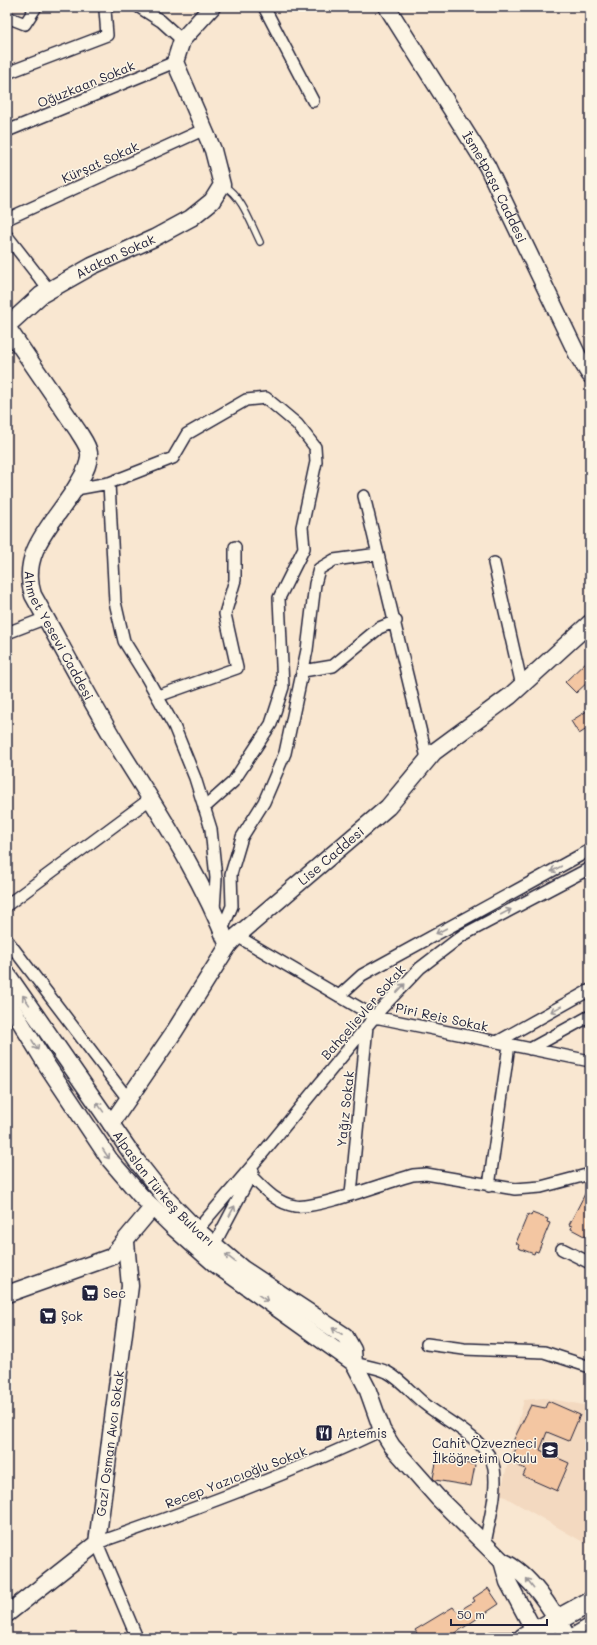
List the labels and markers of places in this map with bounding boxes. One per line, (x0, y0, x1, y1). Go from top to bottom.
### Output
supermarket icon: Sec (80, 1283, 100, 1303)
place label: Sec (103, 1284, 126, 1301)
supermarket icon: Şok (38, 1306, 58, 1326)
place label: Şok (61, 1307, 83, 1324)
restaurant icon: Artemis (314, 1423, 334, 1443)
place label: Artemis (337, 1424, 387, 1441)
place label: Cahit Özvezneci İlköğretim Okulu (432, 1434, 537, 1466)
school or university icon: Cahit Özvezneci İlköğretim Okulu (540, 1440, 560, 1460)

